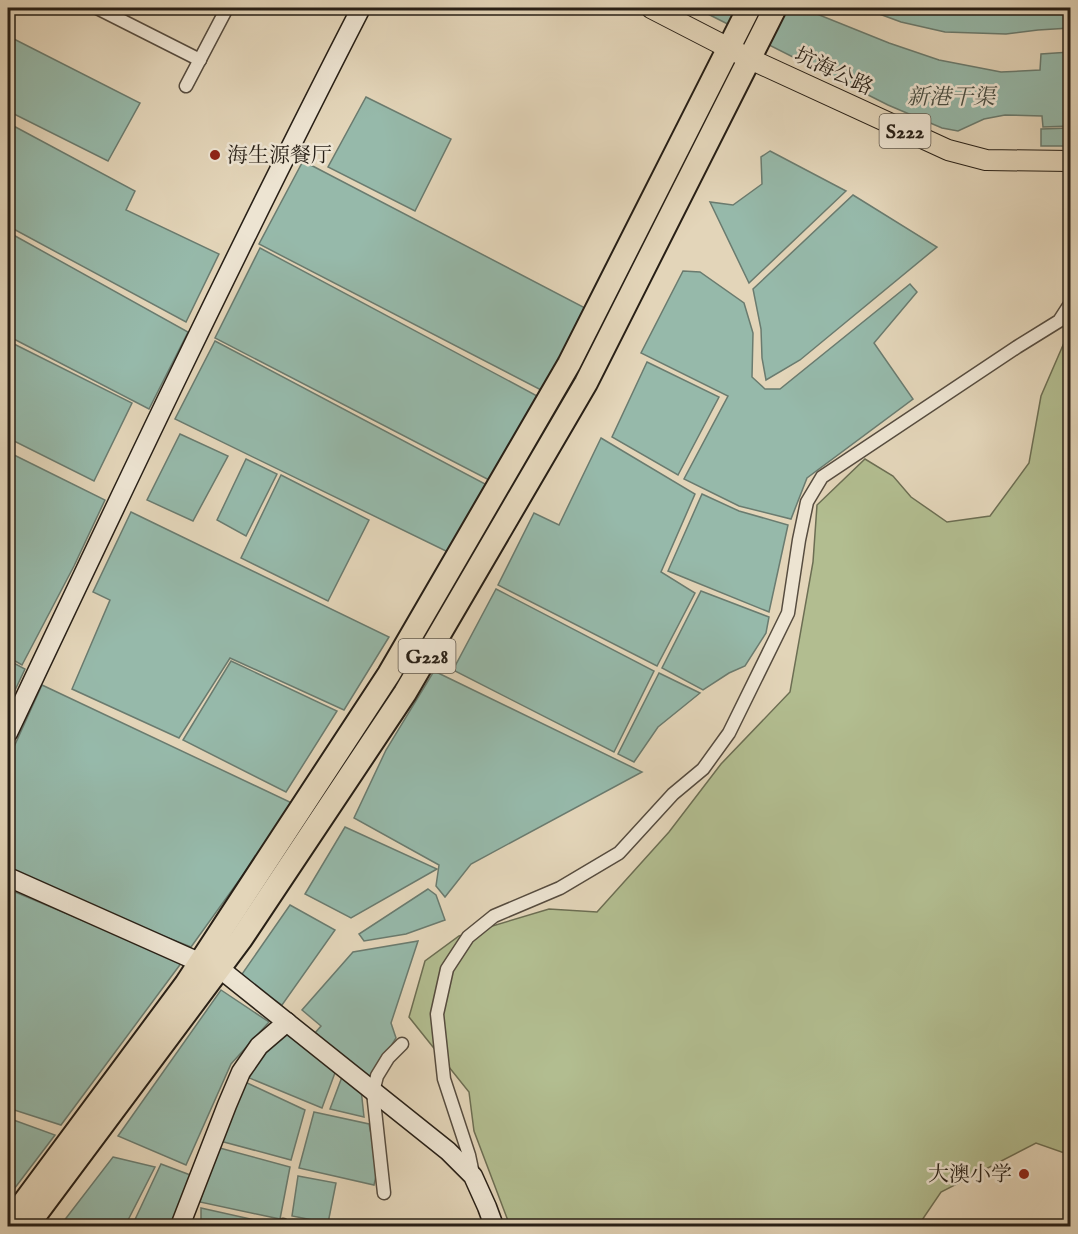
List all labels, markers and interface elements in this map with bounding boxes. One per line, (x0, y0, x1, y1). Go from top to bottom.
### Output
street label: 坑海公路 (790, 42, 877, 102)
water label: 新港干渠 (907, 84, 998, 112)
road number: S222 (880, 114, 930, 148)
place label: 海生源餐厅 (227, 143, 332, 170)
marker: 海生源餐厅 (208, 148, 222, 162)
road number: G228 (398, 639, 456, 673)
place label: 大澳小学 (928, 1162, 1012, 1189)
marker: 大澳小学 (1017, 1167, 1031, 1181)

